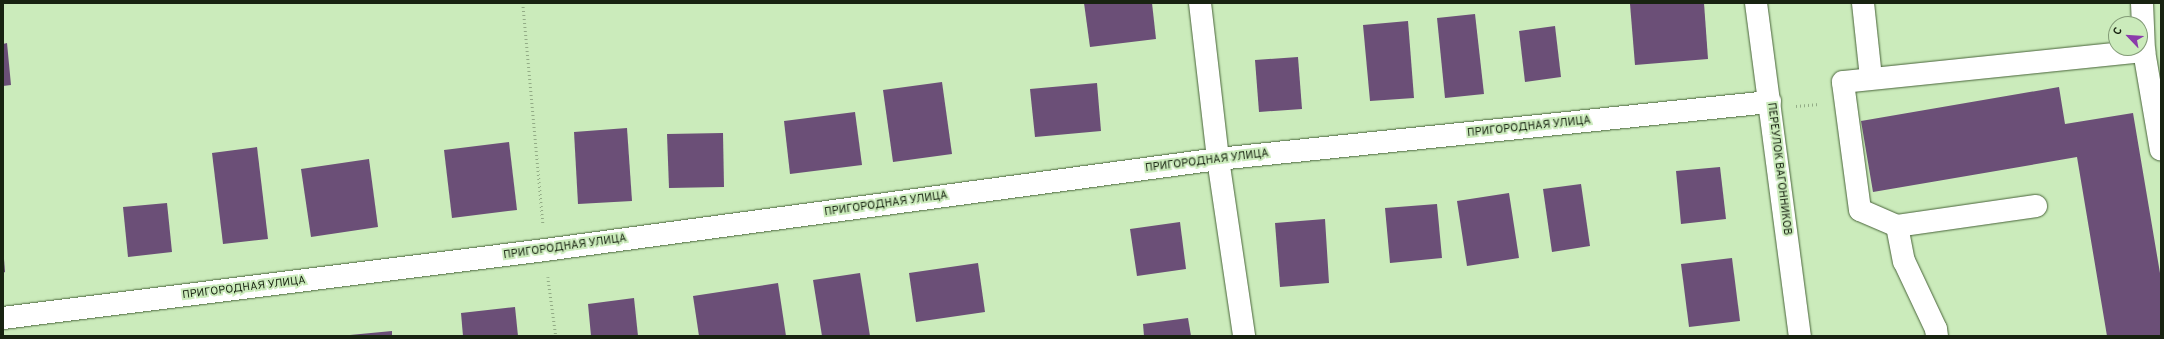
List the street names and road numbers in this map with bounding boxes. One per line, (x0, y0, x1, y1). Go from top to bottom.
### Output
street label: ПЕРЕУЛОК ВАГОННИКОВ (1764, 102, 1794, 236)
street label: ПРИГОРОДНАЯ УЛИЦА (1467, 114, 1591, 140)
street label: ПРИГОРОДНАЯ УЛИЦА (1145, 147, 1269, 175)
street label: ПРИГОРОДНАЯ УЛИЦА (824, 189, 948, 219)
street label: ПРИГОРОДНАЯ УЛИЦА (503, 232, 627, 262)
street label: ПРИГОРОДНАЯ УЛИЦА (182, 274, 306, 302)

